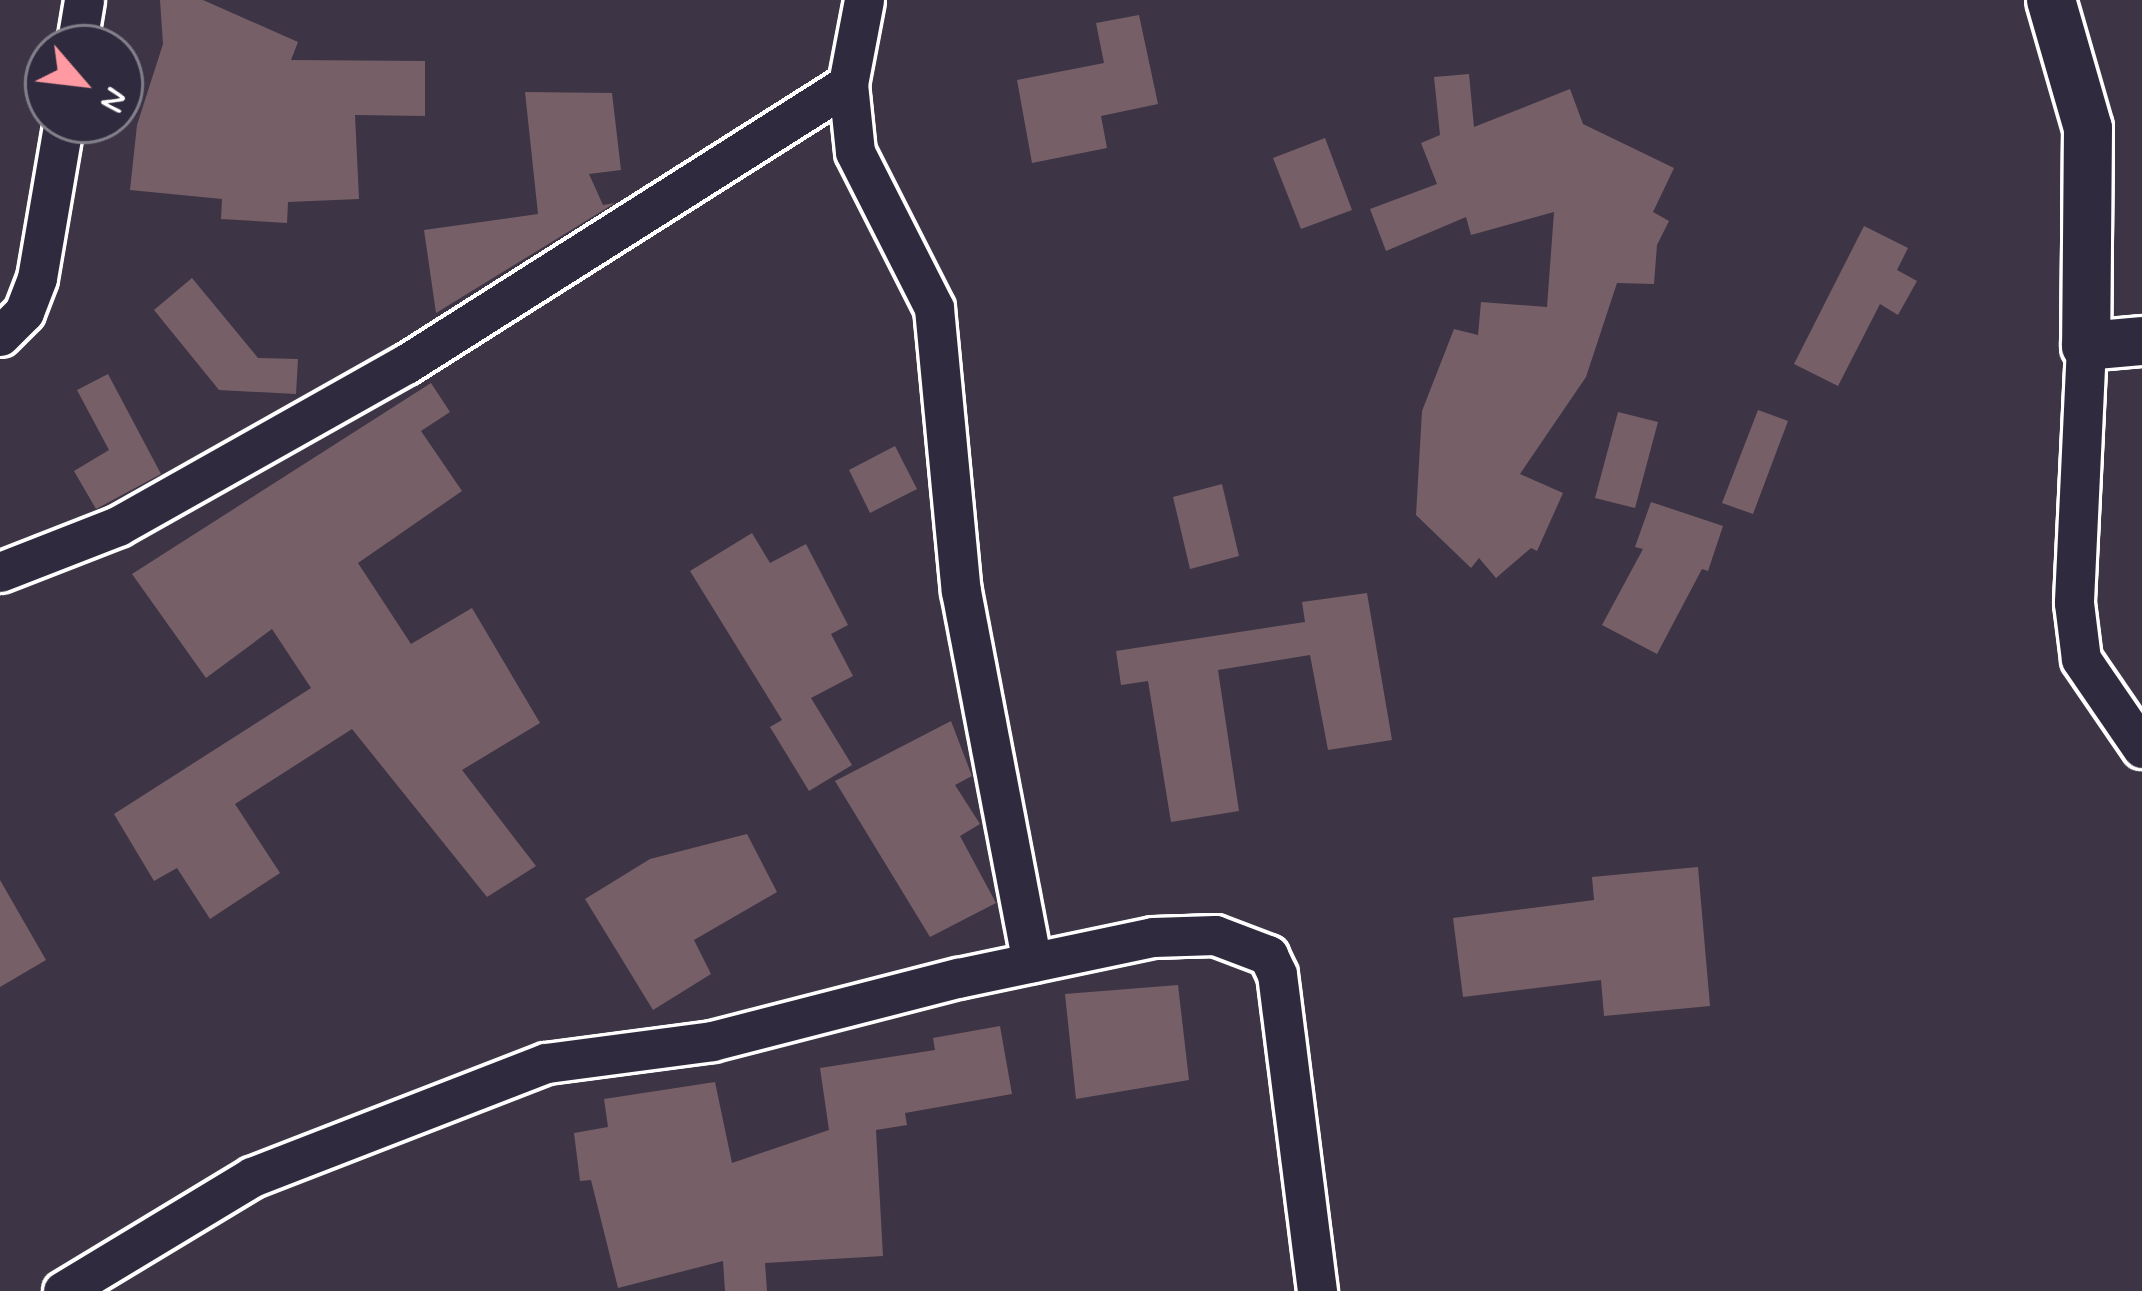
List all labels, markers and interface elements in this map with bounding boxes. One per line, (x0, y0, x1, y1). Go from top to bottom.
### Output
north arrow (24, 24, 144, 144)
text: N (89, 79, 138, 120)

